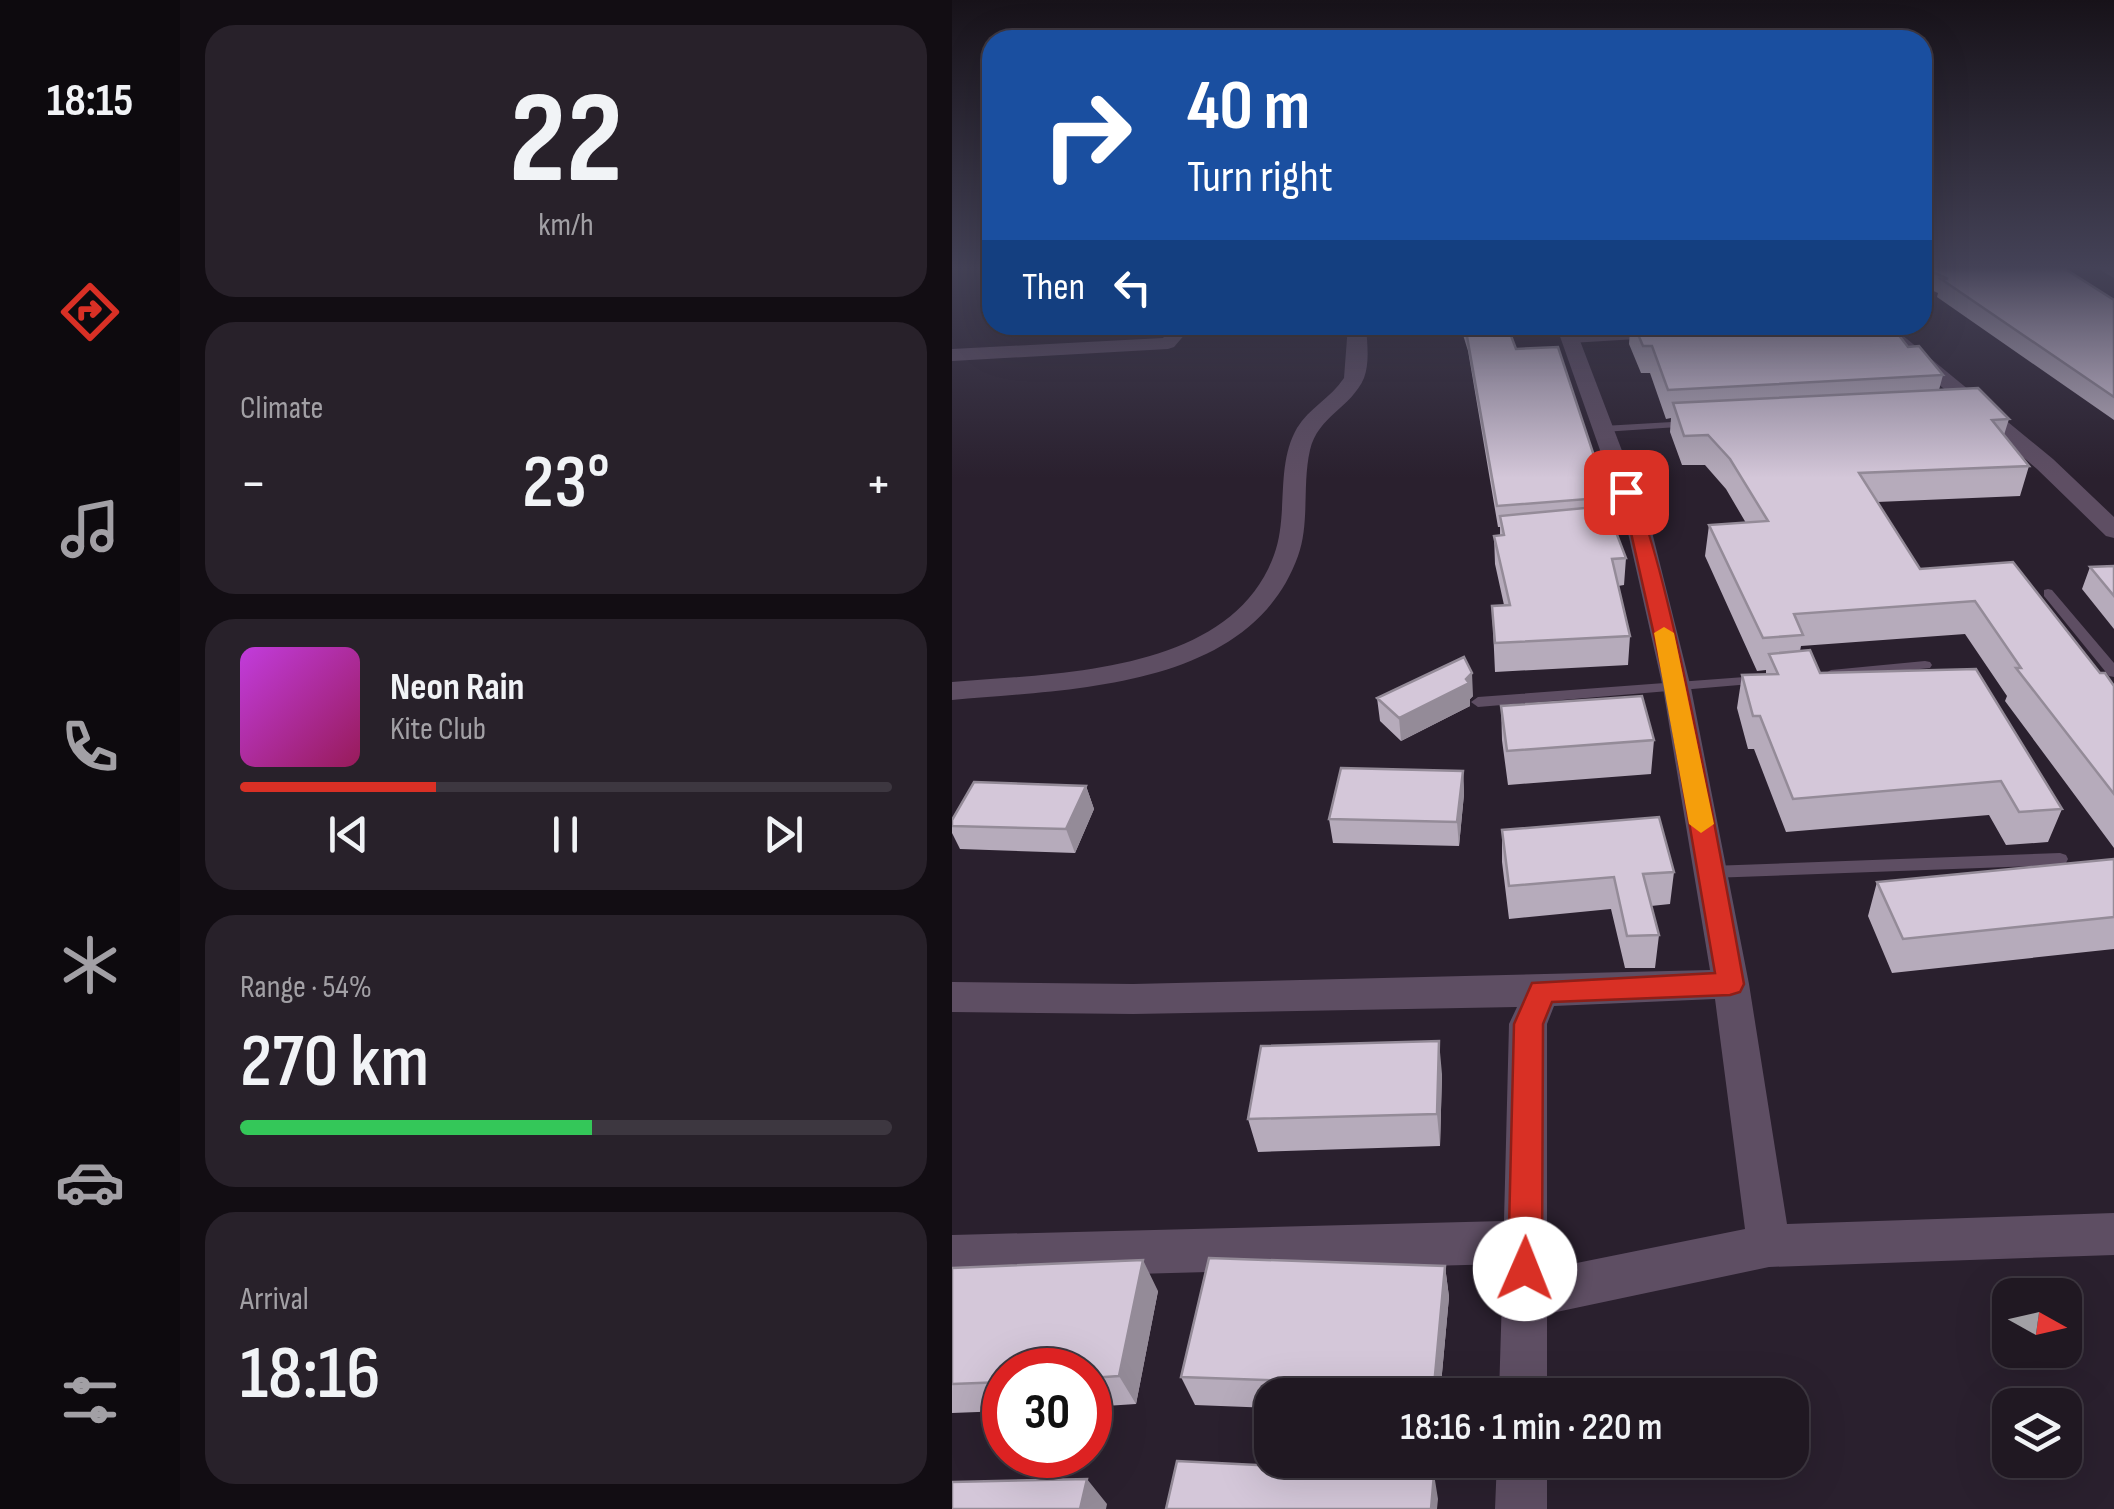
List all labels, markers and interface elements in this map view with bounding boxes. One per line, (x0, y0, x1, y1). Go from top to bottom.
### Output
text: 22 (509, 63, 623, 219)
text: 40 m (1187, 65, 1310, 149)
icon: right (1022, 70, 1152, 200)
text: 18:15 (47, 74, 133, 129)
text: Turn right (1187, 150, 1333, 205)
text: km/h (538, 206, 594, 245)
icon: left (1105, 260, 1160, 315)
text: Then (1022, 265, 1085, 310)
icon: directions (55, 277, 125, 347)
text: Climate (240, 389, 323, 428)
text: 23° (522, 438, 610, 529)
pin (1584, 450, 1669, 535)
text: − (240, 451, 267, 518)
text: + (865, 451, 892, 518)
icon: arrive (1599, 465, 1654, 520)
icon: music (55, 494, 125, 564)
text: Neon Rain (390, 665, 524, 710)
text: Kite Club (390, 710, 486, 749)
icon: phone (55, 712, 125, 782)
icon: previous (321, 807, 376, 862)
icon: pause (538, 807, 593, 862)
icon: next (756, 807, 811, 862)
icon: climate (55, 930, 125, 1000)
text: Range · 54% (240, 968, 372, 1007)
text: 270 km (240, 1017, 429, 1108)
icon: car (55, 1147, 125, 1217)
position arrow (1473, 1217, 1577, 1321)
north arrow (1992, 1278, 2082, 1368)
map controls (1992, 1278, 2082, 1478)
text: Arrival (240, 1280, 309, 1319)
text: 18:16 (240, 1329, 380, 1420)
speed limit sign: 30 (982, 1348, 1112, 1478)
icon: filters (55, 1365, 125, 1435)
button: layers (1992, 1388, 2082, 1478)
text: 18:16 · 1 min · 220 m (1401, 1405, 1662, 1450)

